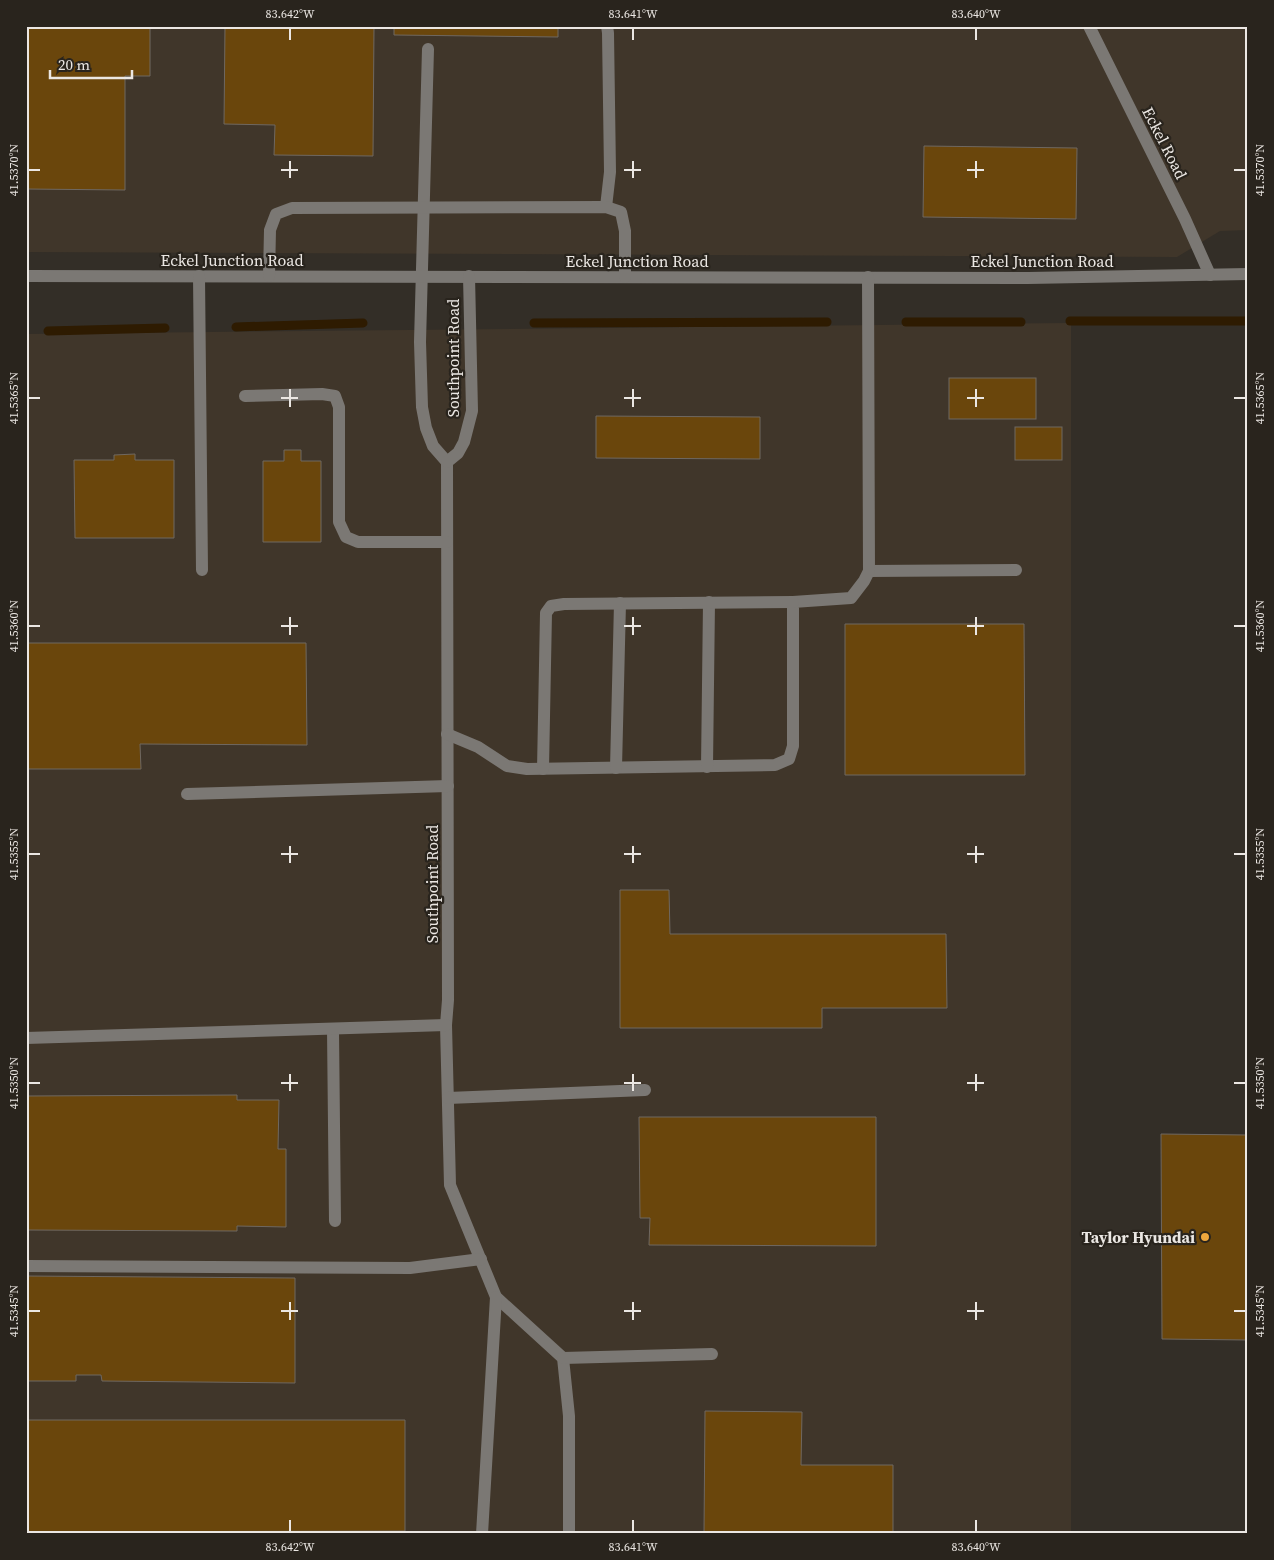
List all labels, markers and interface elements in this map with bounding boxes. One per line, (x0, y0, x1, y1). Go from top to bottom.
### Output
text: 83.642°W (265, 6, 315, 22)
text: 83.641°W (608, 6, 658, 22)
text: 83.640°W (951, 6, 1001, 22)
scale bar (50, 48, 132, 80)
text: 20 m (58, 54, 90, 75)
street label: Eckel Road (1137, 103, 1193, 183)
text: 41.5370°N (6, 144, 22, 196)
text: 41.5370°N (1252, 144, 1268, 196)
street label: Eckel Junction Road (161, 249, 303, 271)
street label: Eckel Junction Road (566, 250, 708, 272)
street label: Eckel Junction Road (971, 250, 1113, 272)
street label: Southpoint Road (442, 299, 464, 417)
text: 41.5365°N (6, 372, 22, 424)
text: 41.5365°N (1252, 372, 1268, 424)
text: 41.5360°N (6, 600, 22, 652)
text: 41.5360°N (1252, 600, 1268, 652)
street label: Southpoint Road (421, 825, 443, 943)
text: 41.5355°N (6, 828, 22, 880)
text: 41.5355°N (1252, 828, 1268, 880)
text: 41.5350°N (6, 1057, 22, 1109)
text: 41.5350°N (1252, 1057, 1268, 1109)
place label: Taylor Hyundai (1082, 1226, 1195, 1248)
marker: Taylor Hyundai (1199, 1231, 1211, 1243)
text: 41.5345°N (6, 1285, 22, 1337)
text: 41.5345°N (1252, 1285, 1268, 1337)
text: 83.642°W (265, 1539, 315, 1555)
text: 83.641°W (608, 1539, 658, 1555)
text: 83.640°W (951, 1539, 1001, 1555)

